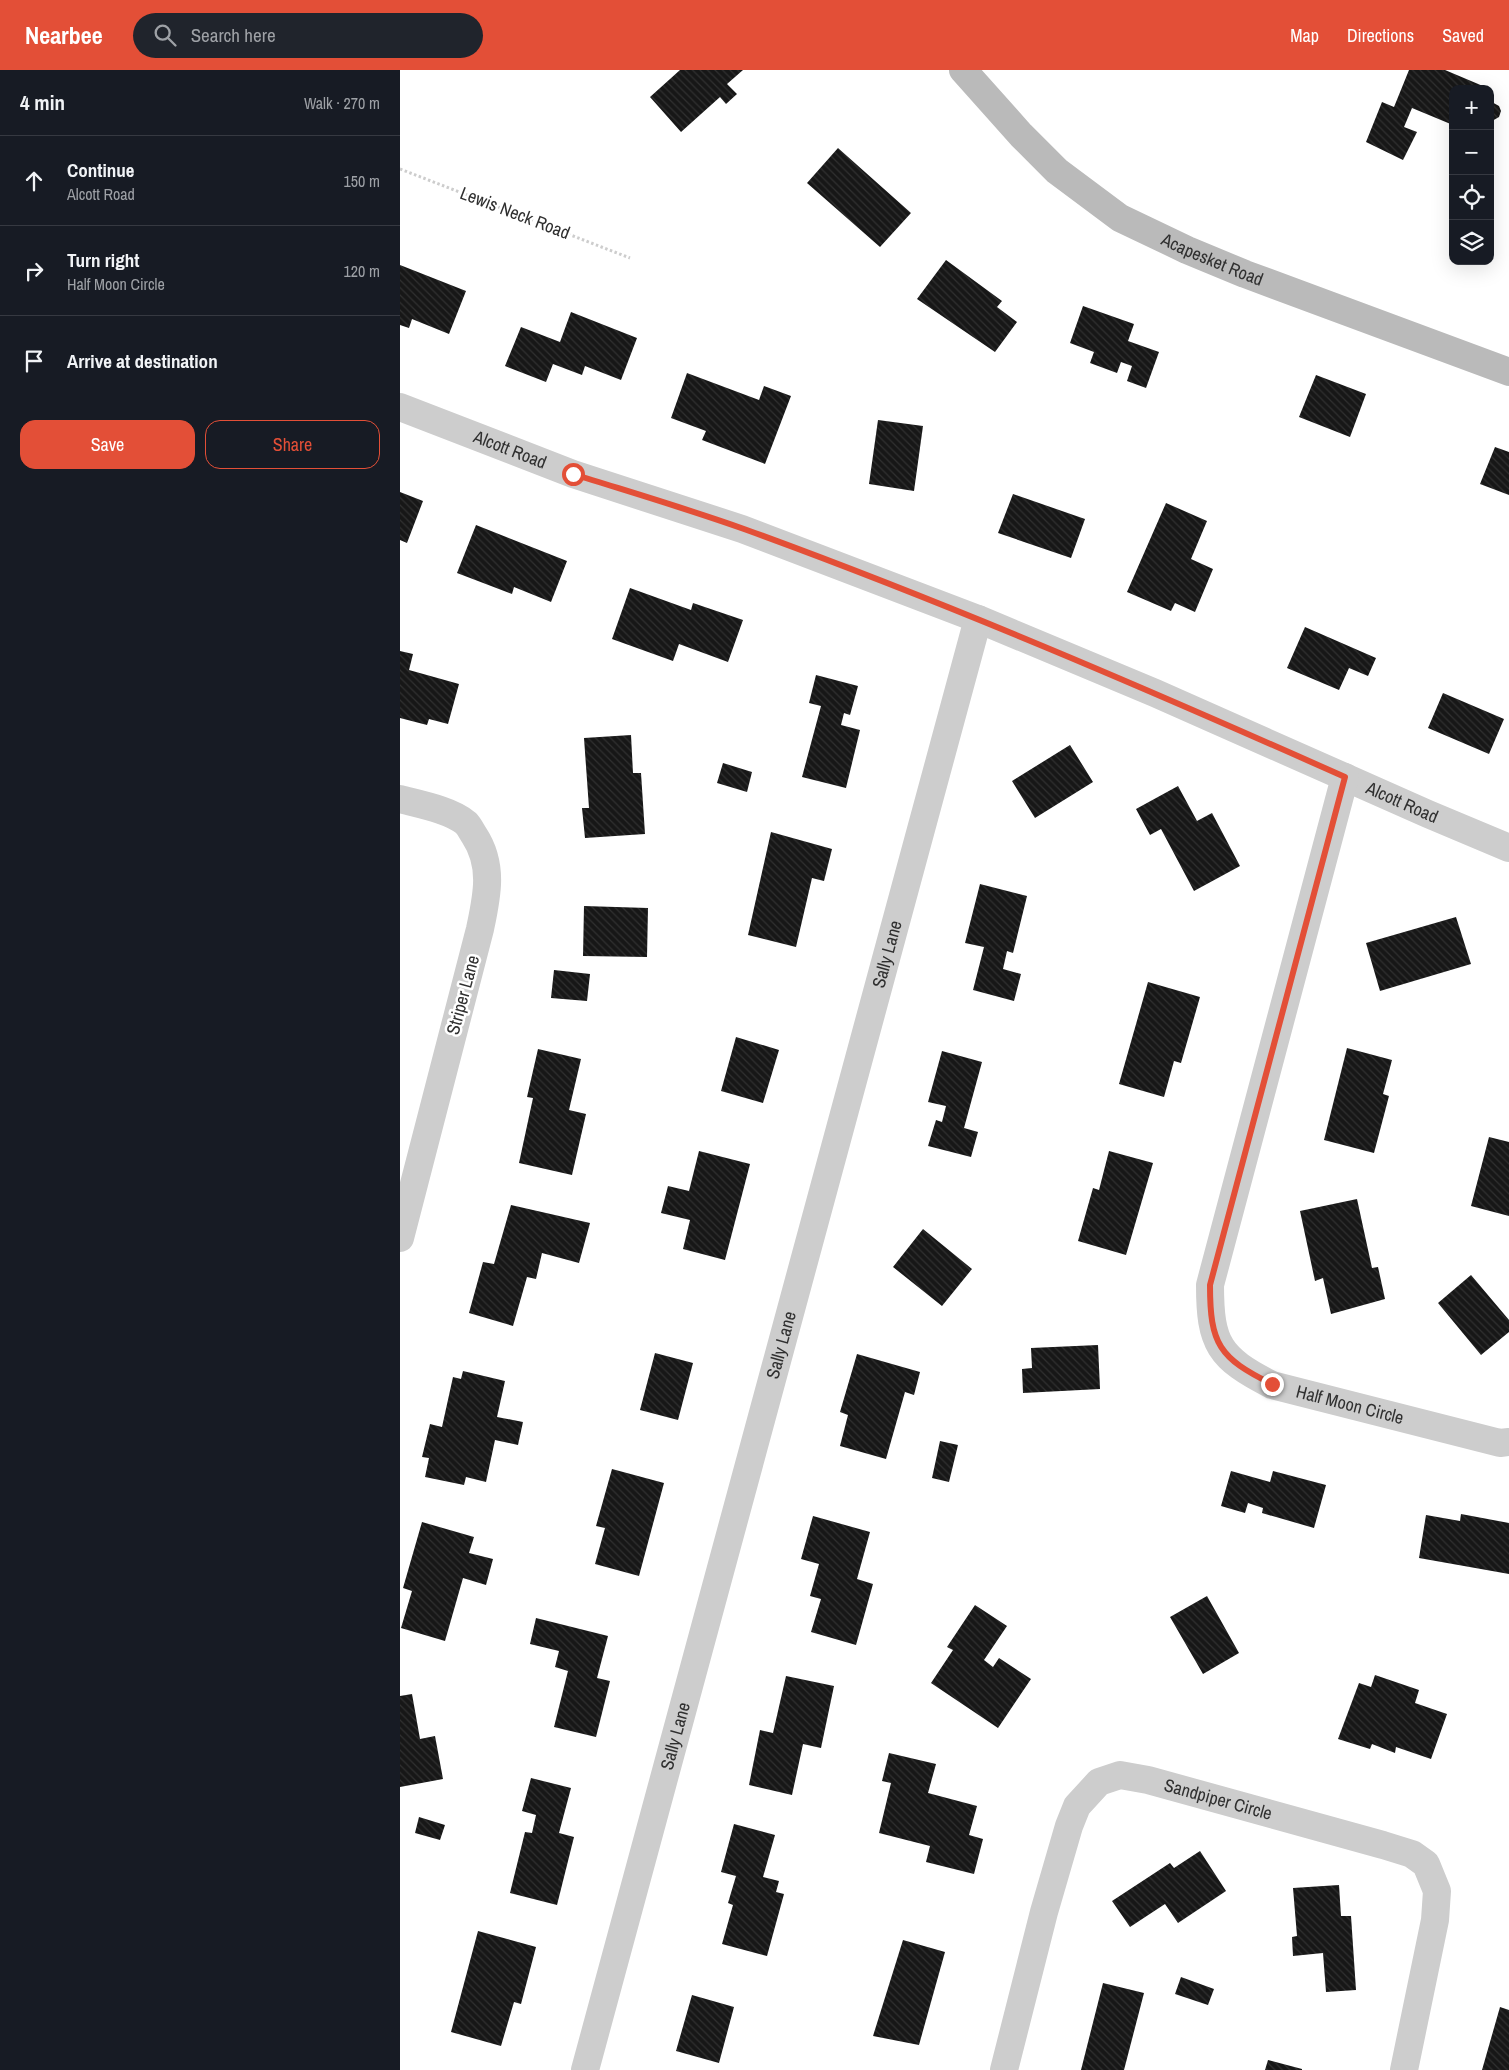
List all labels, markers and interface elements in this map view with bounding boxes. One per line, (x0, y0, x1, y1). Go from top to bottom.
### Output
search box (133, 13, 483, 58)
text: Nearbee (25, 19, 103, 51)
icon: search (151, 21, 179, 49)
text: Search here (191, 22, 276, 48)
text: Map (1290, 23, 1319, 48)
text: Directions (1347, 23, 1414, 48)
text: Saved (1442, 23, 1484, 48)
map controls (1449, 85, 1494, 265)
button: + (1449, 85, 1494, 130)
text: 4 min (20, 88, 65, 117)
text: Walk · 270 m (304, 92, 380, 114)
button: − (1449, 130, 1494, 175)
text: Continue (67, 157, 135, 183)
icon: ahead (20, 167, 48, 195)
text: 150 m (344, 170, 380, 192)
button: locate (1449, 175, 1494, 220)
street label: Lewis Neck Road (457, 180, 574, 245)
text: Alcott Road (67, 183, 135, 205)
button: layers (1449, 220, 1494, 265)
street label: Acapesket Road (1156, 226, 1267, 292)
text: Turn right (67, 247, 139, 273)
icon: right (20, 257, 48, 285)
text: 120 m (344, 260, 380, 282)
text: Half Moon Circle (67, 273, 165, 295)
icon: arrive (20, 347, 48, 375)
text: Arrive at destination (67, 348, 218, 374)
button: Save (20, 420, 195, 469)
button: Share (205, 420, 380, 469)
street label: Alcott Road (469, 423, 550, 475)
route start (562, 463, 585, 486)
street label: Alcott Road (1361, 775, 1442, 829)
street label: Sally Lane (866, 917, 908, 991)
street label: Striper Lane (440, 952, 485, 1037)
street label: Sally Lane (760, 1308, 802, 1382)
route end (1261, 1373, 1284, 1396)
street label: Half Moon Circle (1294, 1379, 1406, 1430)
street label: Sally Lane (654, 1699, 696, 1772)
street label: Sandpiper Circle (1162, 1772, 1275, 1826)

